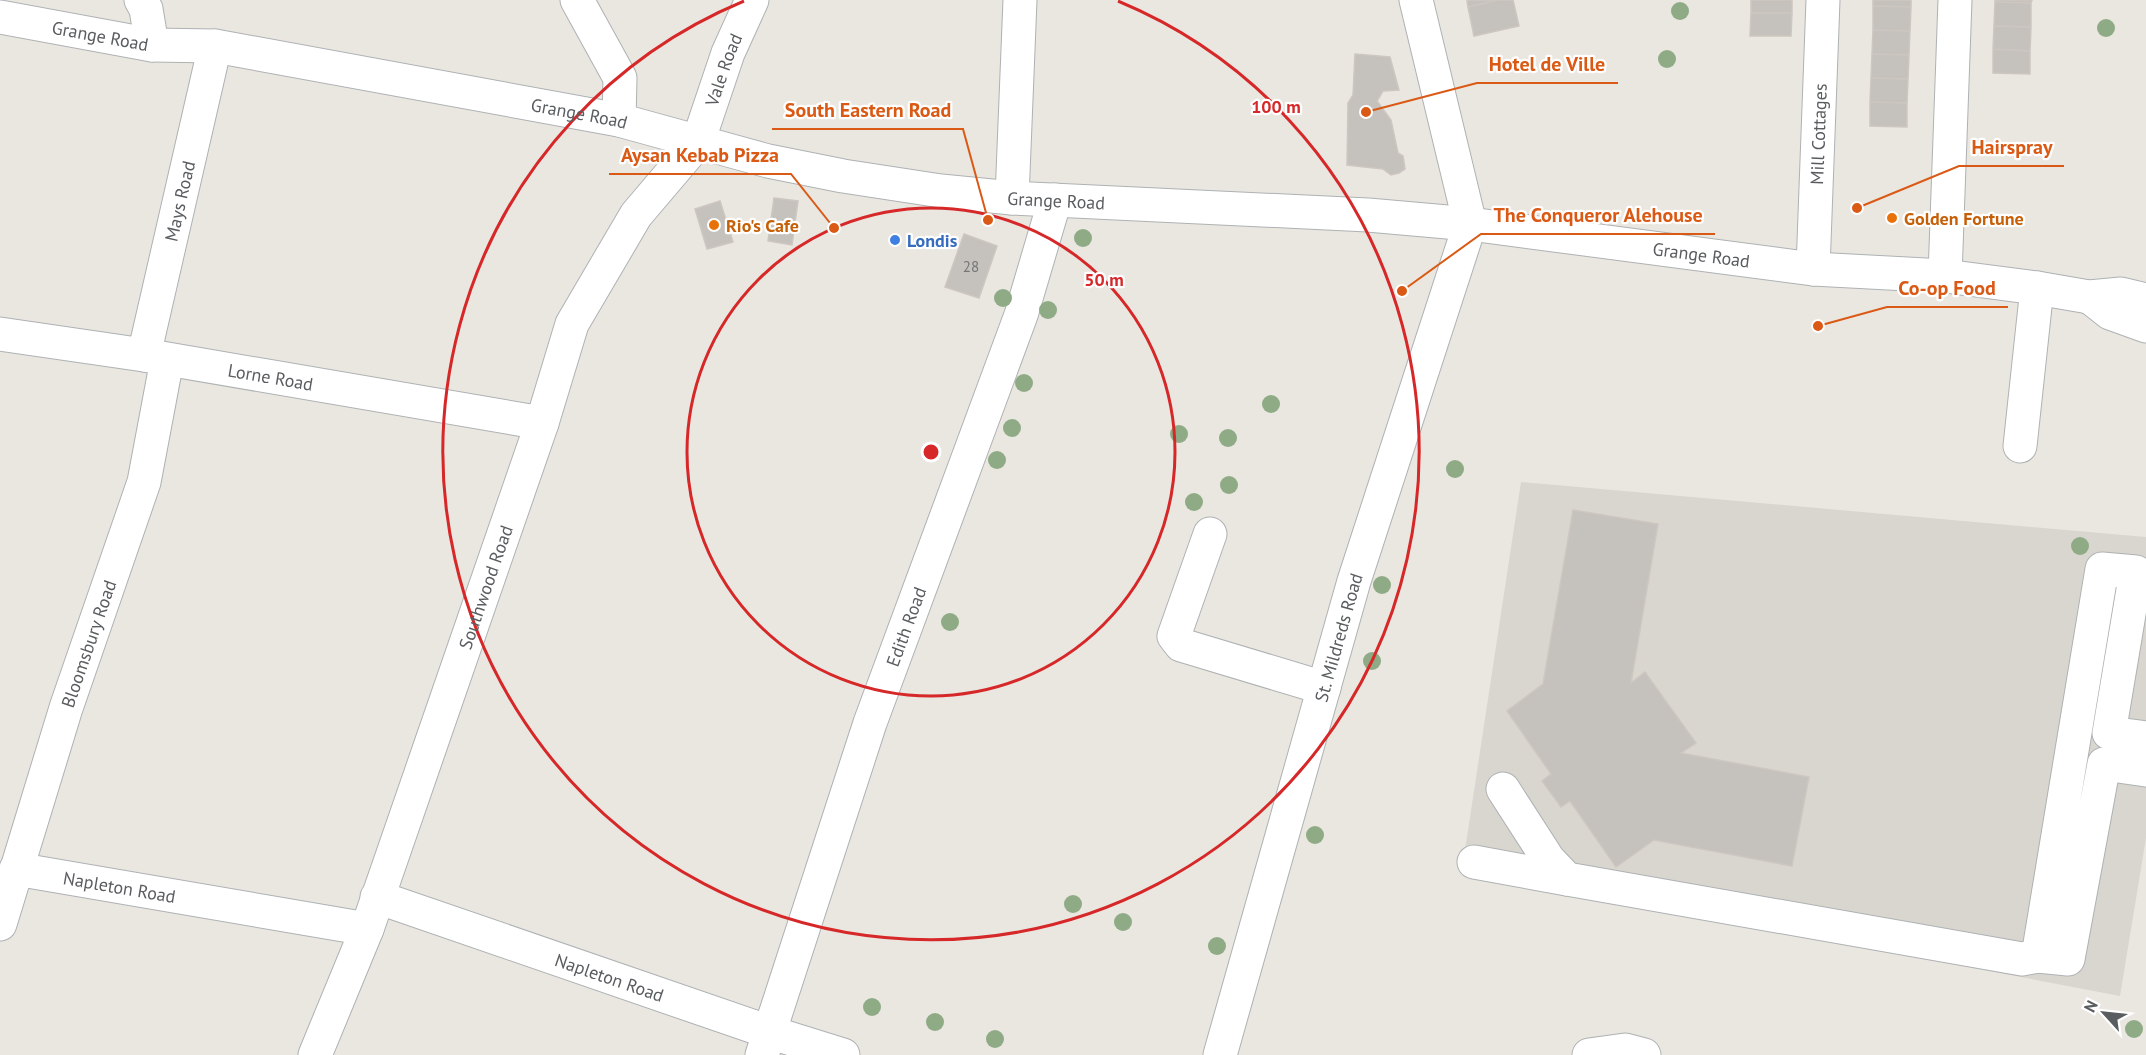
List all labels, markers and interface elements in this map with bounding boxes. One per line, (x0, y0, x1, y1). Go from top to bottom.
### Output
street label: Grange Road (50, 15, 150, 56)
street label: Vale Road (699, 30, 747, 110)
callout: Hotel de Ville (1477, 45, 1618, 83)
text: Hotel de Ville (1489, 51, 1605, 77)
street label: Mill Cottages (1805, 83, 1831, 185)
callout: South Eastern Road (772, 91, 963, 129)
street label: Grange Road (529, 93, 630, 133)
text: 100 m (1251, 95, 1301, 118)
text: South Eastern Road (785, 97, 951, 123)
callout: Hairspray (1959, 128, 2064, 166)
text: Hairspray (1971, 134, 2053, 160)
callout: Aysan Kebab Pizza (609, 136, 791, 174)
text: Aysan Kebab Pizza (621, 142, 779, 168)
street label: Mays Road (159, 158, 200, 244)
street label: Grange Road (1007, 186, 1106, 214)
callout: The Conqueror Alehouse (1481, 196, 1715, 234)
text: The Conqueror Alehouse (1493, 202, 1703, 228)
place label: Golden Fortune (1904, 207, 2024, 230)
marker: Golden Fortune (1885, 211, 1899, 225)
place label: Rio's Cafe (726, 214, 799, 237)
marker: Rio's Cafe (707, 218, 721, 232)
place label: Londis (907, 229, 958, 252)
marker: Londis (888, 233, 902, 247)
street label: Grange Road (1651, 237, 1751, 272)
house number: 28 (963, 257, 979, 276)
text: 50 m (1084, 268, 1124, 291)
callout: Co-op Food (1887, 269, 2008, 307)
text: Co-op Food (1898, 275, 1996, 301)
street label: Lorne Road (226, 358, 315, 395)
centre of rings (921, 442, 941, 462)
street label: Southwood Road (453, 522, 517, 652)
street label: St. Mildreds Road (1309, 570, 1367, 704)
street label: Bloomsbury Road (56, 577, 121, 710)
street label: Edith Road (881, 584, 931, 669)
street label: Napleton Road (62, 866, 177, 908)
street label: Napleton Road (552, 948, 667, 1006)
north arrow (2074, 983, 2134, 1043)
text: N (2079, 997, 2102, 1015)

